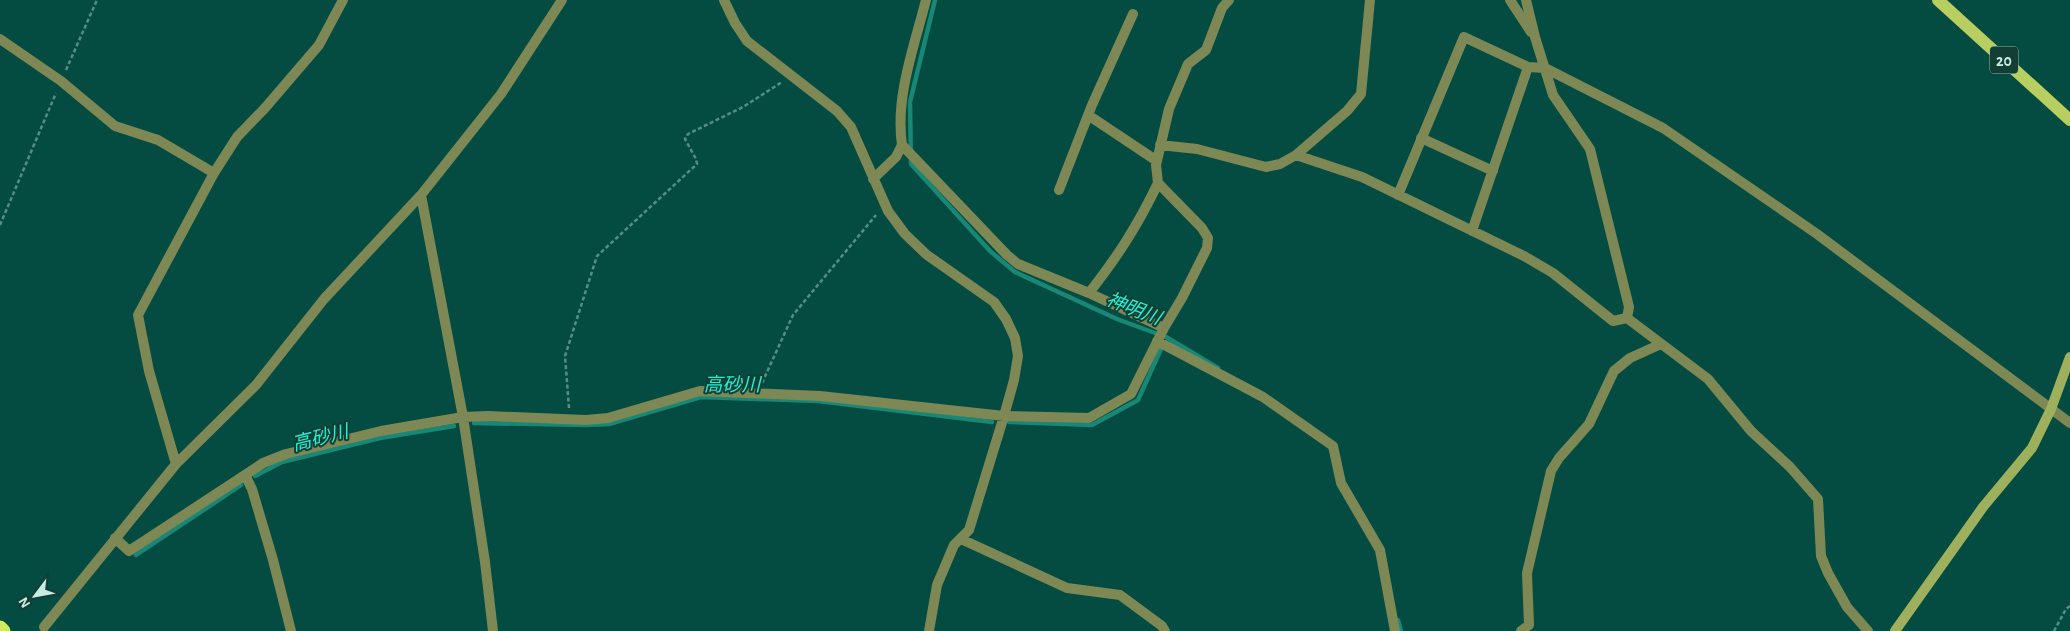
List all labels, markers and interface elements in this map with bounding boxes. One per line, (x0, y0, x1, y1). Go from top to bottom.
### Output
road number: 20 (1990, 46, 2018, 74)
water label: 神明川 (1103, 289, 1166, 329)
water label: 高砂川 (703, 375, 762, 395)
water label: 高砂川 (290, 421, 352, 455)
north arrow (10, 571, 60, 621)
text: N (16, 595, 33, 610)

